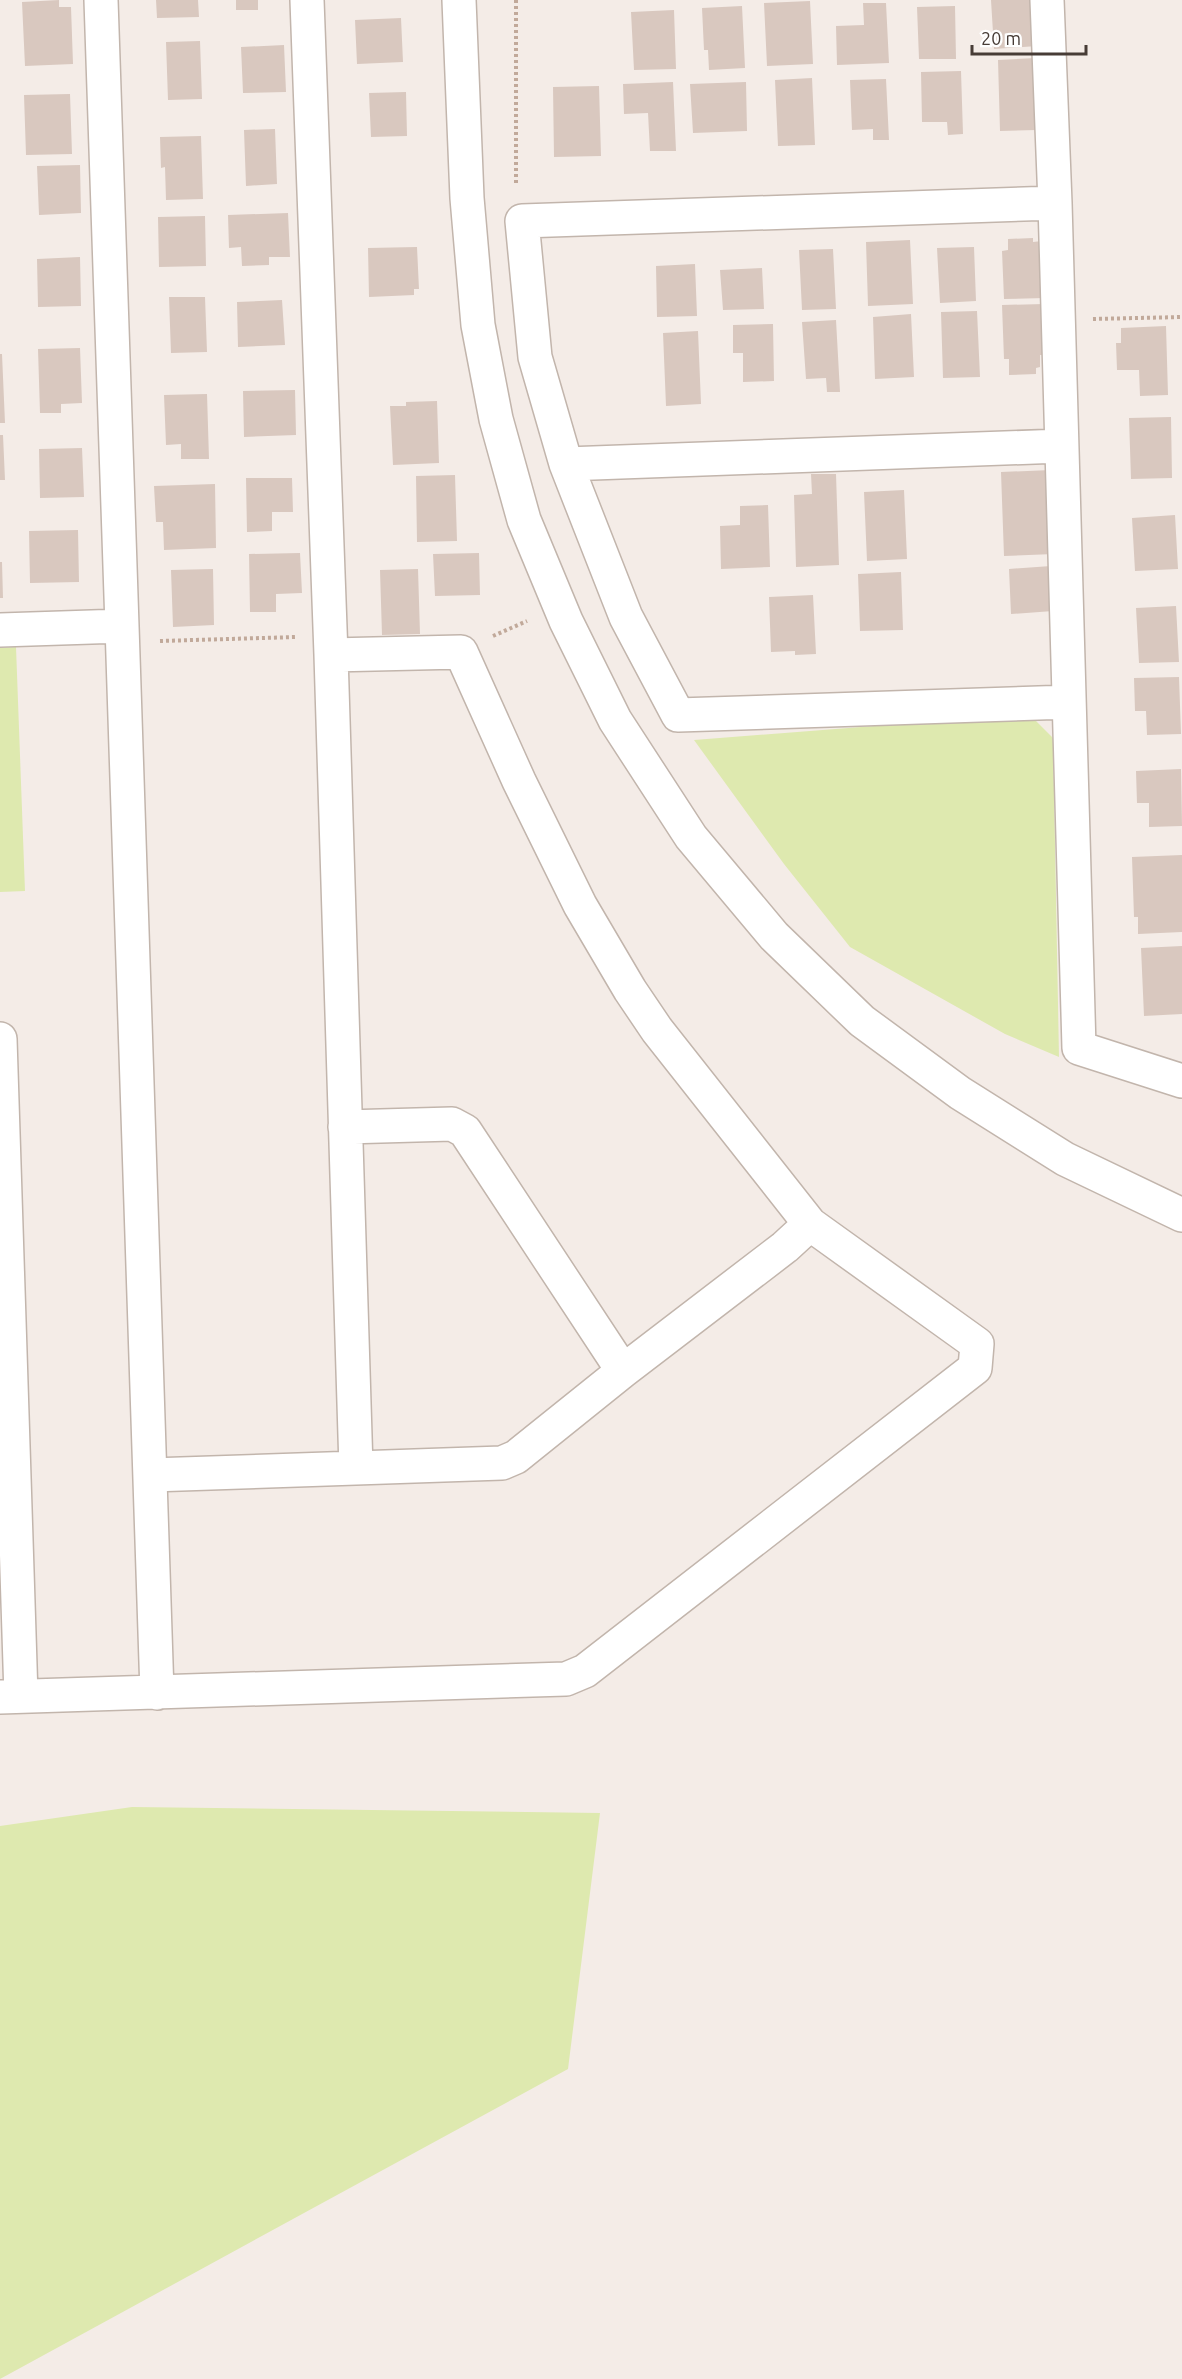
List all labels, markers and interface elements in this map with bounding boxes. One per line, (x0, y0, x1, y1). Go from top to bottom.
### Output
scale bar (972, 18, 1086, 56)
text: 20 m (981, 28, 1021, 48)

